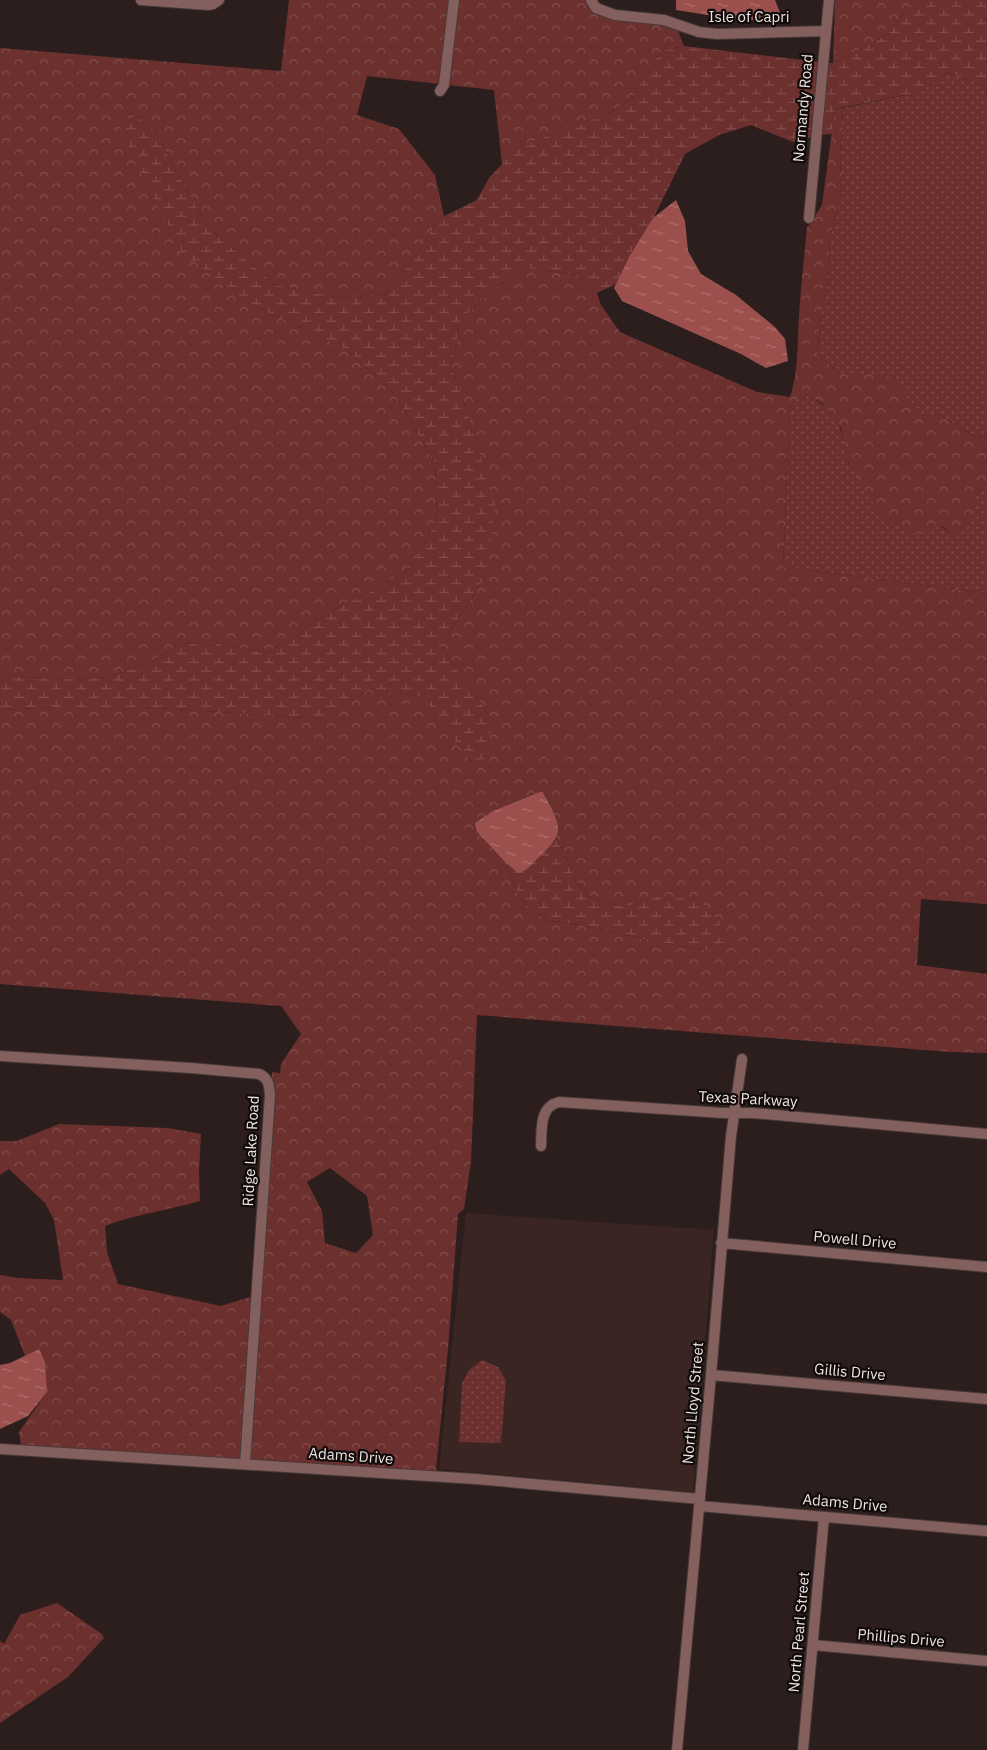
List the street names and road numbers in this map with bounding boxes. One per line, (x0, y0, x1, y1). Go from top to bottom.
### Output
street label: Isle of Capri (708, 7, 790, 26)
street label: Normandy Road (788, 53, 817, 163)
street label: Texas Parkway (698, 1086, 799, 1111)
street label: Ridge Lake Road (238, 1095, 263, 1207)
street label: Powell Drive (813, 1226, 897, 1253)
street label: North Lloyd Street (678, 1341, 707, 1465)
street label: Gillis Drive (814, 1359, 887, 1384)
street label: Adams Drive (308, 1443, 394, 1468)
street label: Adams Drive (802, 1489, 888, 1516)
street label: North Pearl Street (784, 1571, 813, 1693)
street label: Phillips Drive (857, 1624, 945, 1651)

